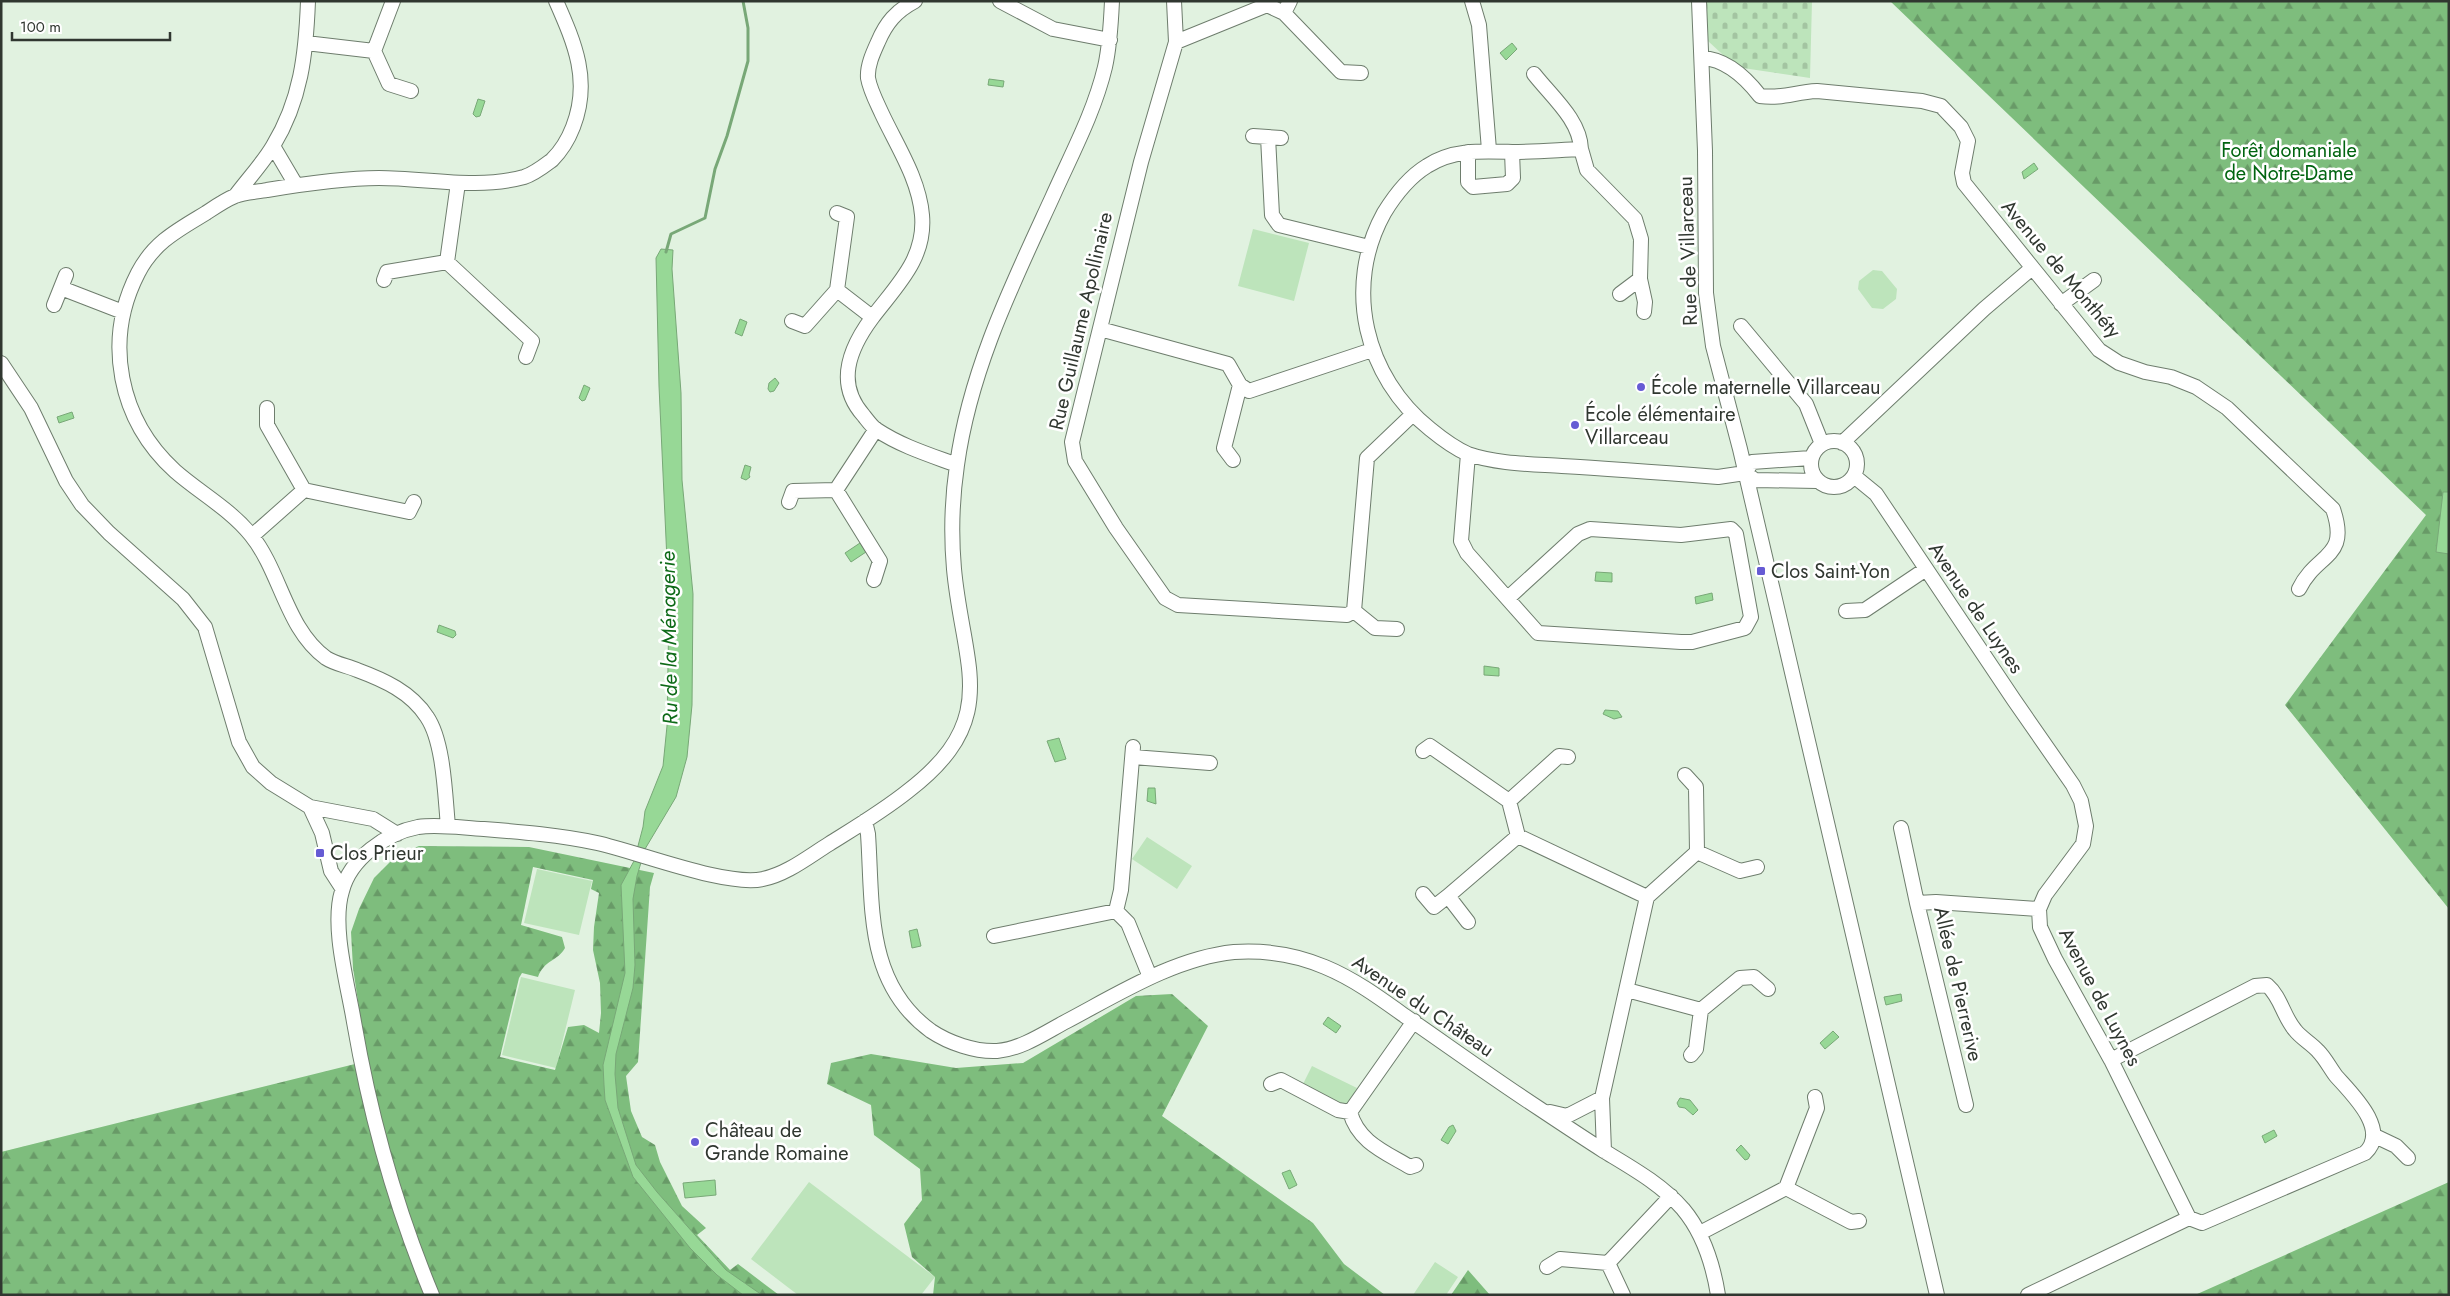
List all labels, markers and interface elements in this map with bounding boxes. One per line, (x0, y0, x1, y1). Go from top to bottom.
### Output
scale bar (12, 10, 170, 42)
text: 100 m (20, 16, 61, 38)
park label: Forêt domaniale de Notre-Dame (2221, 136, 2357, 188)
street label: Rue de Villarceau (1671, 176, 1705, 326)
street label: Avenue de Monthéty (1994, 193, 2128, 345)
street label: Rue Guillaume Apollinaire (1042, 209, 1120, 433)
place label: École maternelle Villarceau (1651, 373, 1881, 402)
marker: École maternelle Villarceau (1635, 381, 1647, 393)
place label: École élémentaire Villarceau (1585, 400, 1735, 452)
marker: École élémentaire Villarceau (1569, 419, 1581, 431)
street label: Avenue de Luynes (1921, 537, 2031, 679)
water label: Ru de la Ménagerie (652, 550, 686, 725)
place label: Clos Saint-Yon (1771, 557, 1890, 586)
marker: Clos Saint-Yon (1755, 565, 1767, 577)
place label: Clos Prieur (330, 839, 424, 868)
marker: Clos Prieur (314, 847, 326, 859)
street label: Allée de Pierrerive (1926, 904, 1990, 1064)
street label: Avenue de Luynes (2051, 923, 2149, 1071)
street label: Avenue du Château (1346, 948, 1500, 1064)
place label: Château de Grande Romaine (705, 1116, 849, 1168)
marker: Château de Grande Romaine (689, 1136, 701, 1148)

